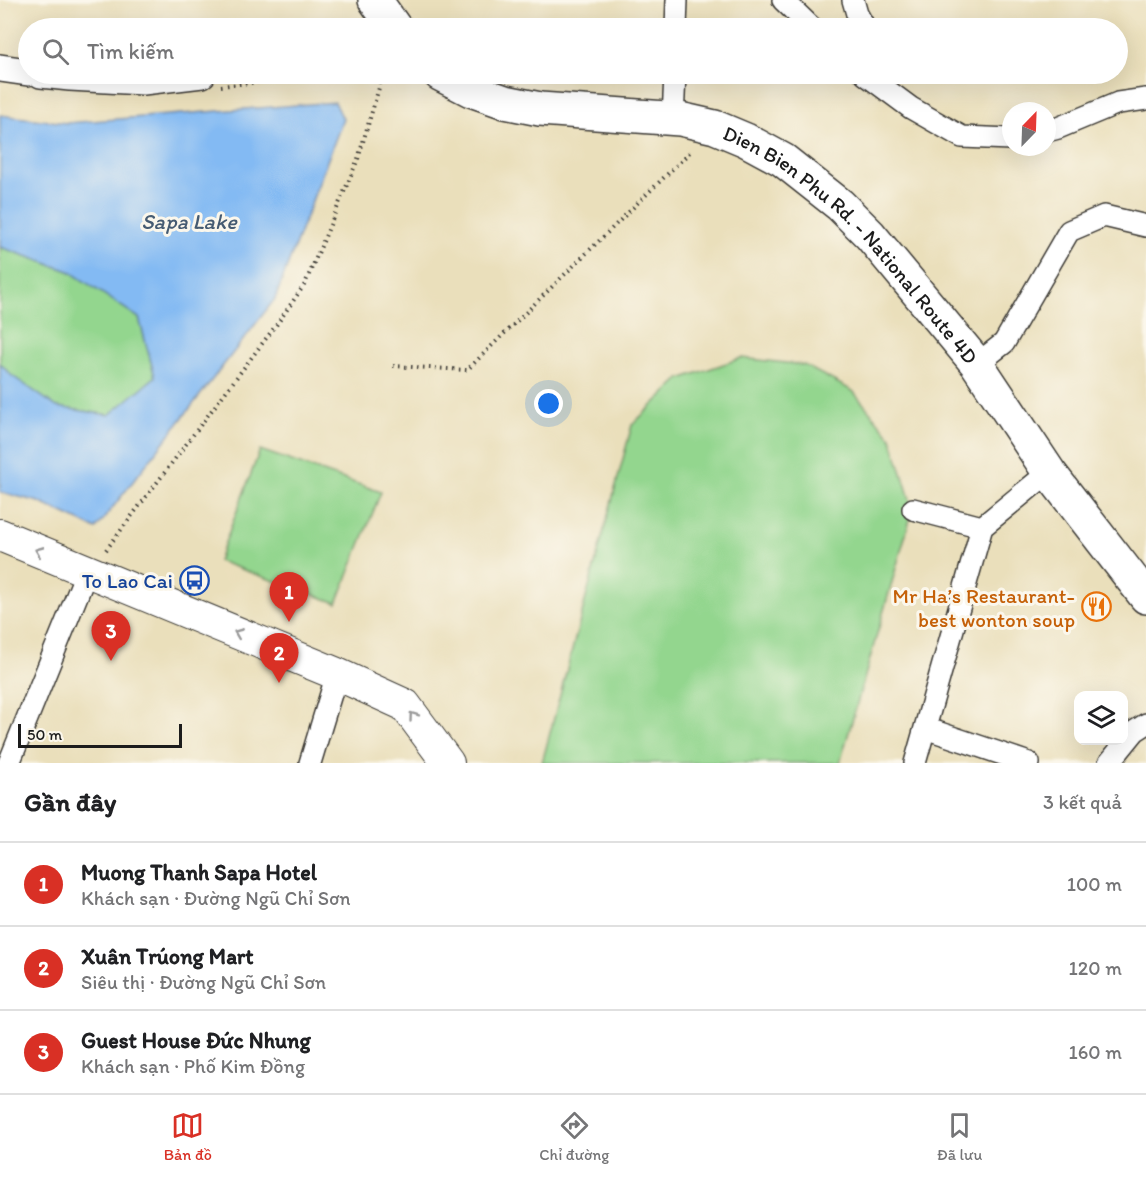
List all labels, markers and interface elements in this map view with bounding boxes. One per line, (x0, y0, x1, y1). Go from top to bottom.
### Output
search box (18, 18, 1128, 84)
icon: search (39, 35, 72, 68)
text: Tìm kiếm (87, 38, 174, 65)
north arrow (1002, 102, 1056, 156)
street label: Dien Bien Phu Rd. - National Route 4D (720, 119, 984, 369)
water label: Sapa Lake (141, 208, 238, 235)
your location (534, 389, 563, 418)
one-way arrow (34, 546, 45, 558)
bus stop icon: To Lao Cai (178, 564, 210, 596)
place label: To Lao Cai (82, 568, 173, 593)
pin: 1 (270, 572, 308, 622)
place label: Mr Ha’s Restaurant- best wonton soup (893, 583, 1075, 632)
restaurant icon: Mr Ha’s Restaurant- best wonton soup (1080, 591, 1112, 623)
pin: 3 (92, 612, 130, 661)
one-way arrow (234, 628, 245, 640)
pin: 2 (260, 634, 298, 683)
map controls (1074, 691, 1128, 745)
button: layers (1074, 691, 1128, 745)
one-way arrow (409, 711, 420, 722)
scale bar (18, 721, 182, 748)
text: 50 m (27, 725, 62, 744)
text: Gần đây (24, 786, 116, 818)
text: 3 kết quả (1043, 790, 1122, 814)
text: Muong Thanh Sapa Hotel (81, 859, 317, 886)
text: 1 (39, 872, 48, 896)
text: 100 m (1067, 872, 1122, 896)
text: Khách sạn · Đường Ngũ Chỉ Sơn (81, 886, 351, 910)
text: Xuân Trúong Mart (81, 943, 254, 970)
text: 2 (38, 956, 49, 980)
text: 120 m (1069, 956, 1122, 980)
text: Siêu thị · Đường Ngũ Chỉ Sơn (81, 970, 326, 994)
text: Guest House Đức Nhung (81, 1027, 311, 1054)
text: 3 (38, 1040, 49, 1064)
text: 160 m (1069, 1040, 1122, 1064)
text: Khách sạn · Phố Kim Đồng (81, 1054, 305, 1078)
tab: Bản đồ (164, 1109, 212, 1164)
tab: Chỉ đường (539, 1109, 610, 1164)
tab: Đã lưu (937, 1109, 982, 1164)

